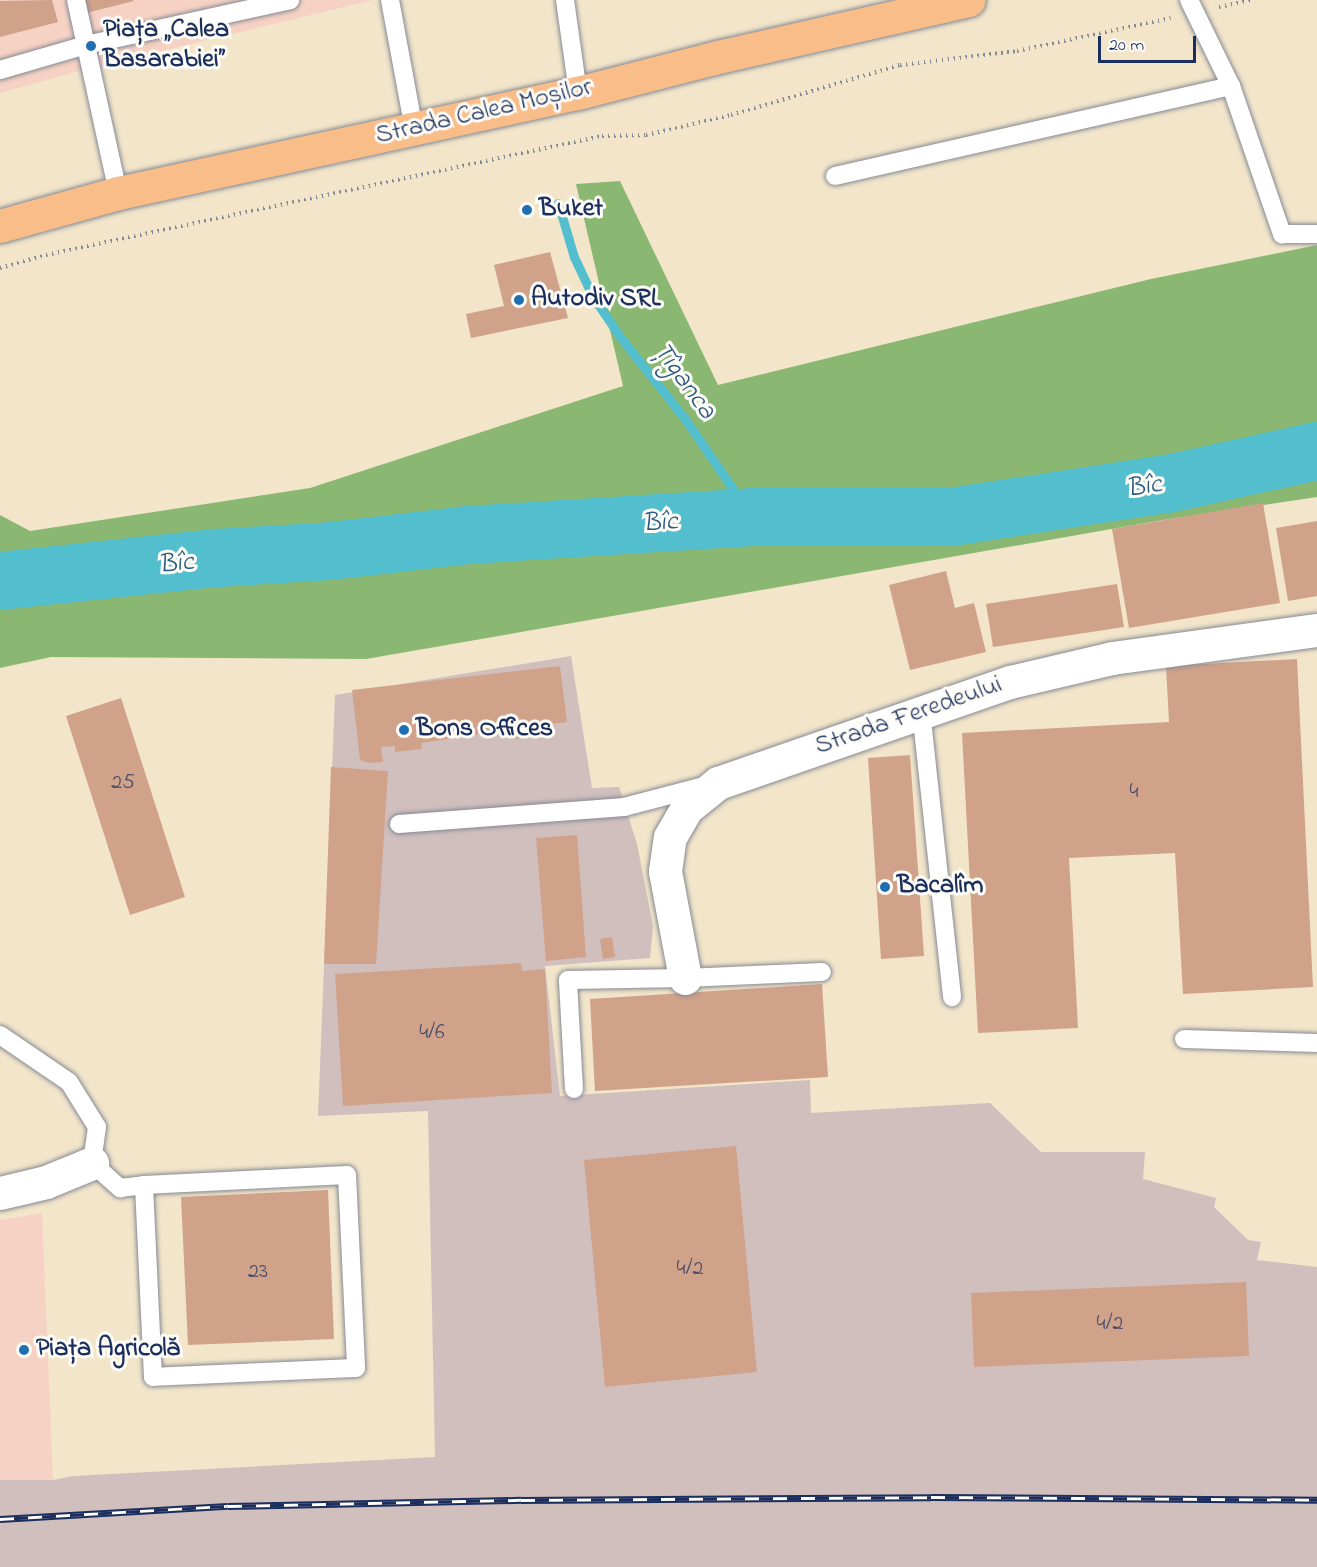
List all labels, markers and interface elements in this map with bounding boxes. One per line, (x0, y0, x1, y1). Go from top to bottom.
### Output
place label: Piața „Calea Basarabiei” (103, 15, 229, 76)
scale bar (1101, 24, 1198, 62)
text: 20 m (1109, 33, 1144, 59)
marker: Piața „Calea Basarabiei” (84, 39, 98, 53)
street label: Strada Calea Moșilor (373, 73, 595, 153)
place label: Buket (539, 194, 603, 226)
marker: Buket (520, 203, 534, 217)
place label: Autodiv SRL (531, 284, 661, 316)
marker: Autodiv SRL (512, 293, 526, 307)
water label: Țîganca (645, 336, 723, 426)
water label: Bîc (1124, 468, 1164, 506)
water label: Bîc (641, 506, 679, 540)
water label: Bîc (157, 546, 195, 582)
street label: Strada Feredeului (811, 670, 1007, 764)
place label: Bons Offices (416, 714, 553, 746)
marker: Bons Offices (397, 723, 411, 737)
house number: 25 (111, 771, 135, 797)
house number: 4 (1129, 780, 1139, 806)
place label: Bacalîm (897, 871, 983, 903)
marker: Bacalîm (878, 880, 892, 894)
house number: 4/6 (419, 1021, 445, 1047)
house number: 4/2 (677, 1257, 703, 1283)
house number: 23 (248, 1260, 268, 1286)
house number: 4/2 (1097, 1312, 1123, 1338)
place label: Piața Agricolă (36, 1334, 180, 1366)
marker: Piața Agricolă (17, 1343, 31, 1357)

